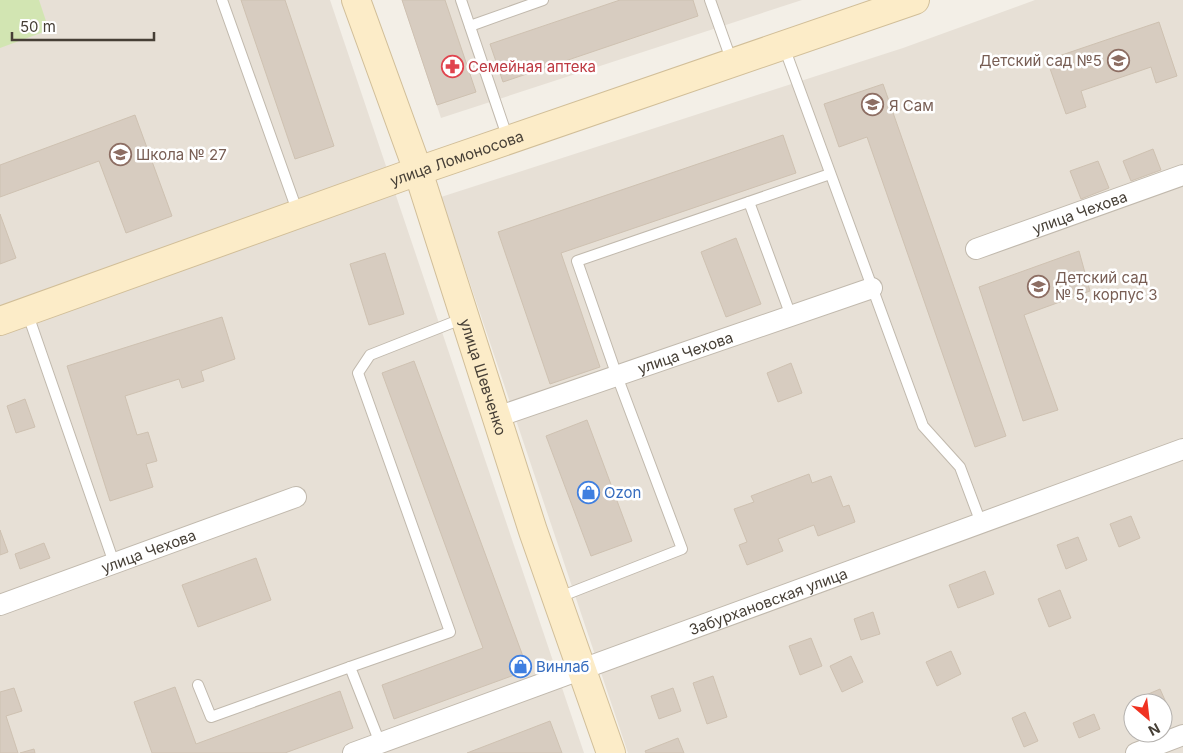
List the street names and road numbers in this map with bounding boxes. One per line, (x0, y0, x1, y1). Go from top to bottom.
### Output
street label: улица Ломоносова (387, 126, 526, 190)
street label: улица Чехова (1029, 186, 1130, 238)
street label: улица Шевченко (456, 316, 511, 438)
street label: улица Чехова (635, 327, 735, 377)
street label: улица Чехова (98, 525, 198, 577)
street label: Забурхановская улица (686, 563, 850, 639)

